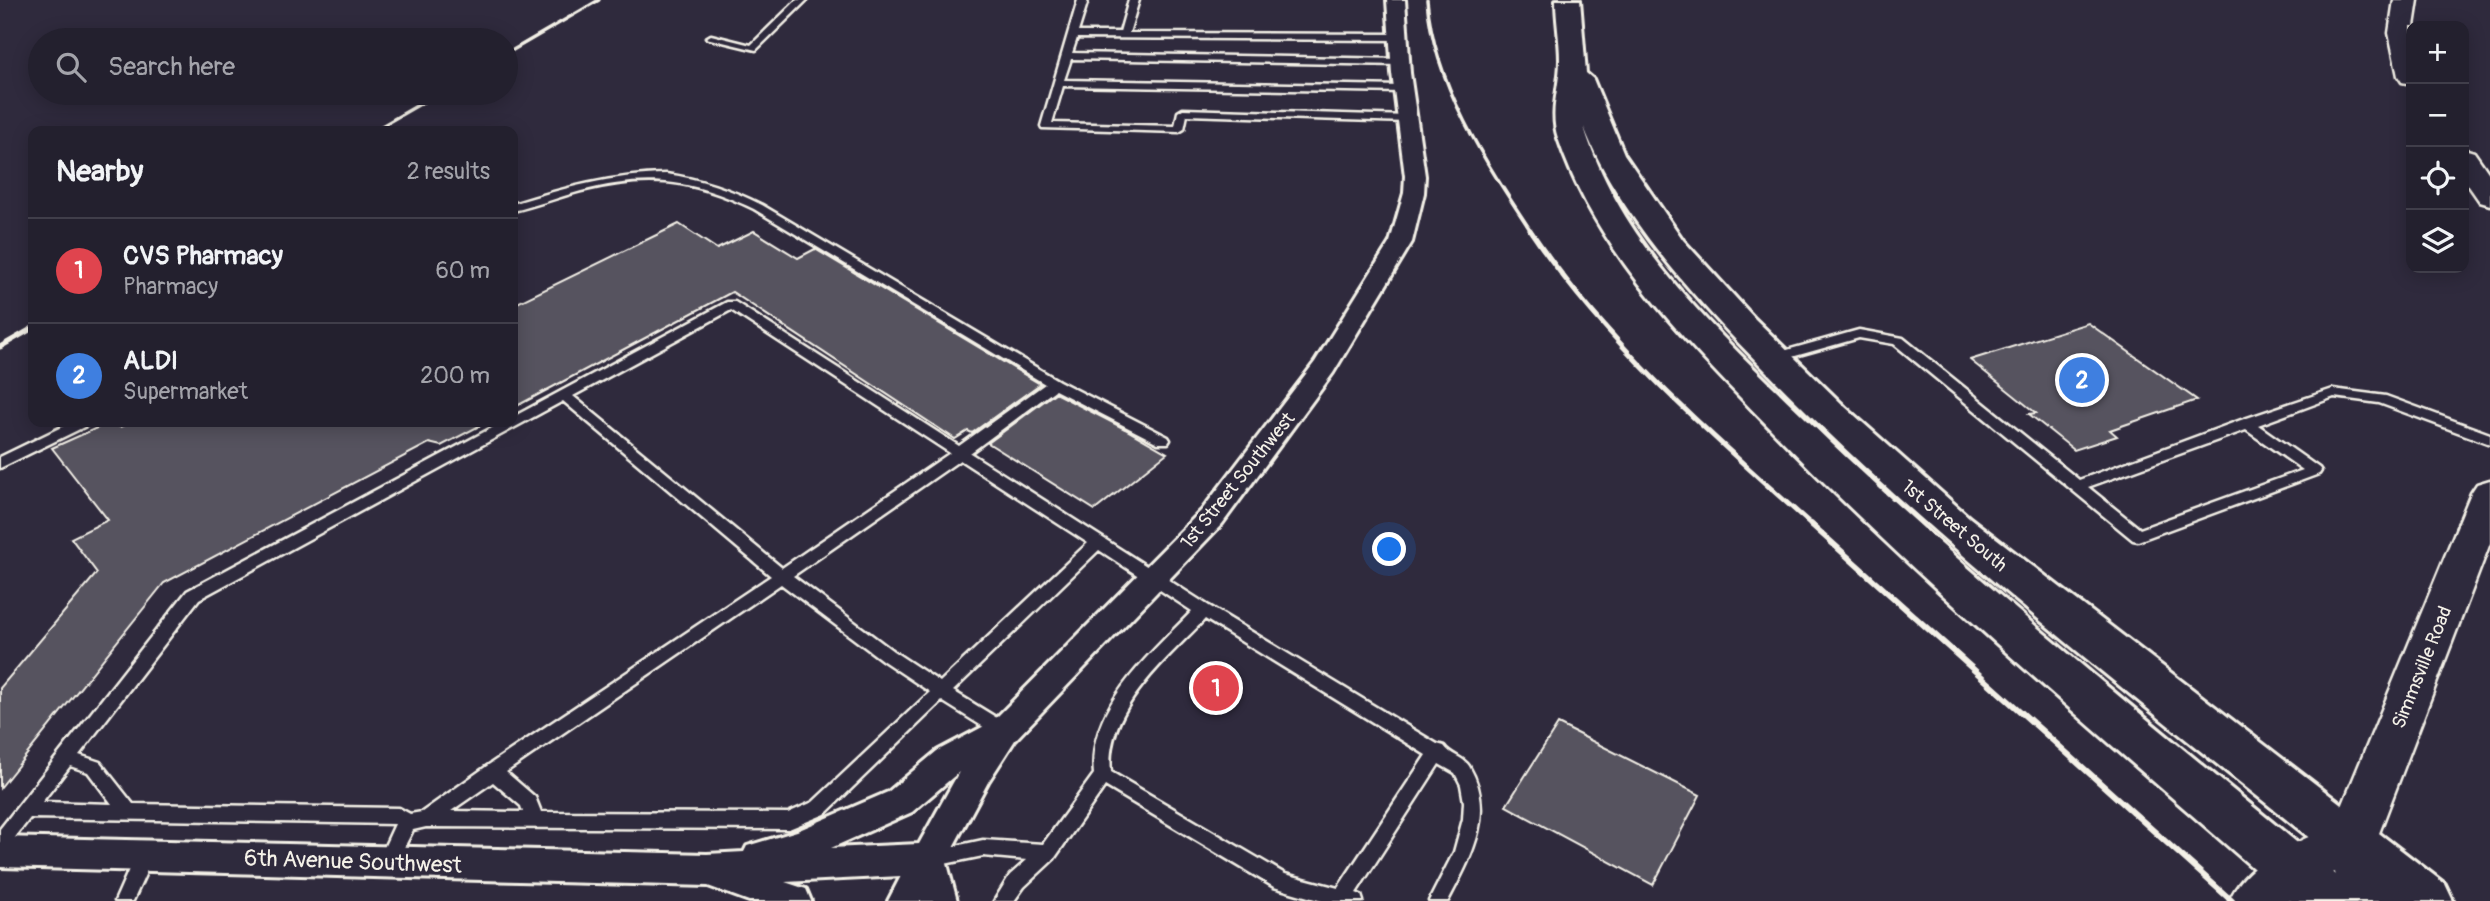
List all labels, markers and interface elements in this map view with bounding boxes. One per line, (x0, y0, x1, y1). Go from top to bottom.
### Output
map controls (2406, 21, 2469, 273)
button: + (2406, 21, 2469, 84)
search box (28, 28, 518, 105)
icon: search (52, 48, 90, 86)
text: Search here (108, 51, 235, 83)
button: − (2406, 84, 2469, 147)
button: locate (2406, 147, 2469, 210)
text: Nearby (56, 153, 143, 190)
text: 2 results (407, 157, 490, 186)
button: layers (2406, 210, 2469, 273)
text: CVS Pharmacy (123, 240, 283, 272)
text: 1 (75, 256, 84, 285)
text: 60 m (435, 256, 490, 285)
text: Pharmacy (123, 272, 218, 301)
text: ALDI (123, 345, 178, 377)
pin: 2 (2059, 354, 2105, 406)
text: 2 (73, 361, 85, 390)
text: 200 m (420, 361, 490, 390)
text: Supermarket (123, 377, 248, 406)
street label: 1st Street Southwest (1175, 407, 1301, 554)
street label: 1st Street South (1897, 475, 2012, 577)
your location (1372, 532, 1406, 566)
street label: Simmsville Road (2386, 603, 2457, 732)
pin: 1 (1193, 662, 1239, 714)
street label: 6th Avenue Southwest (244, 843, 463, 880)

